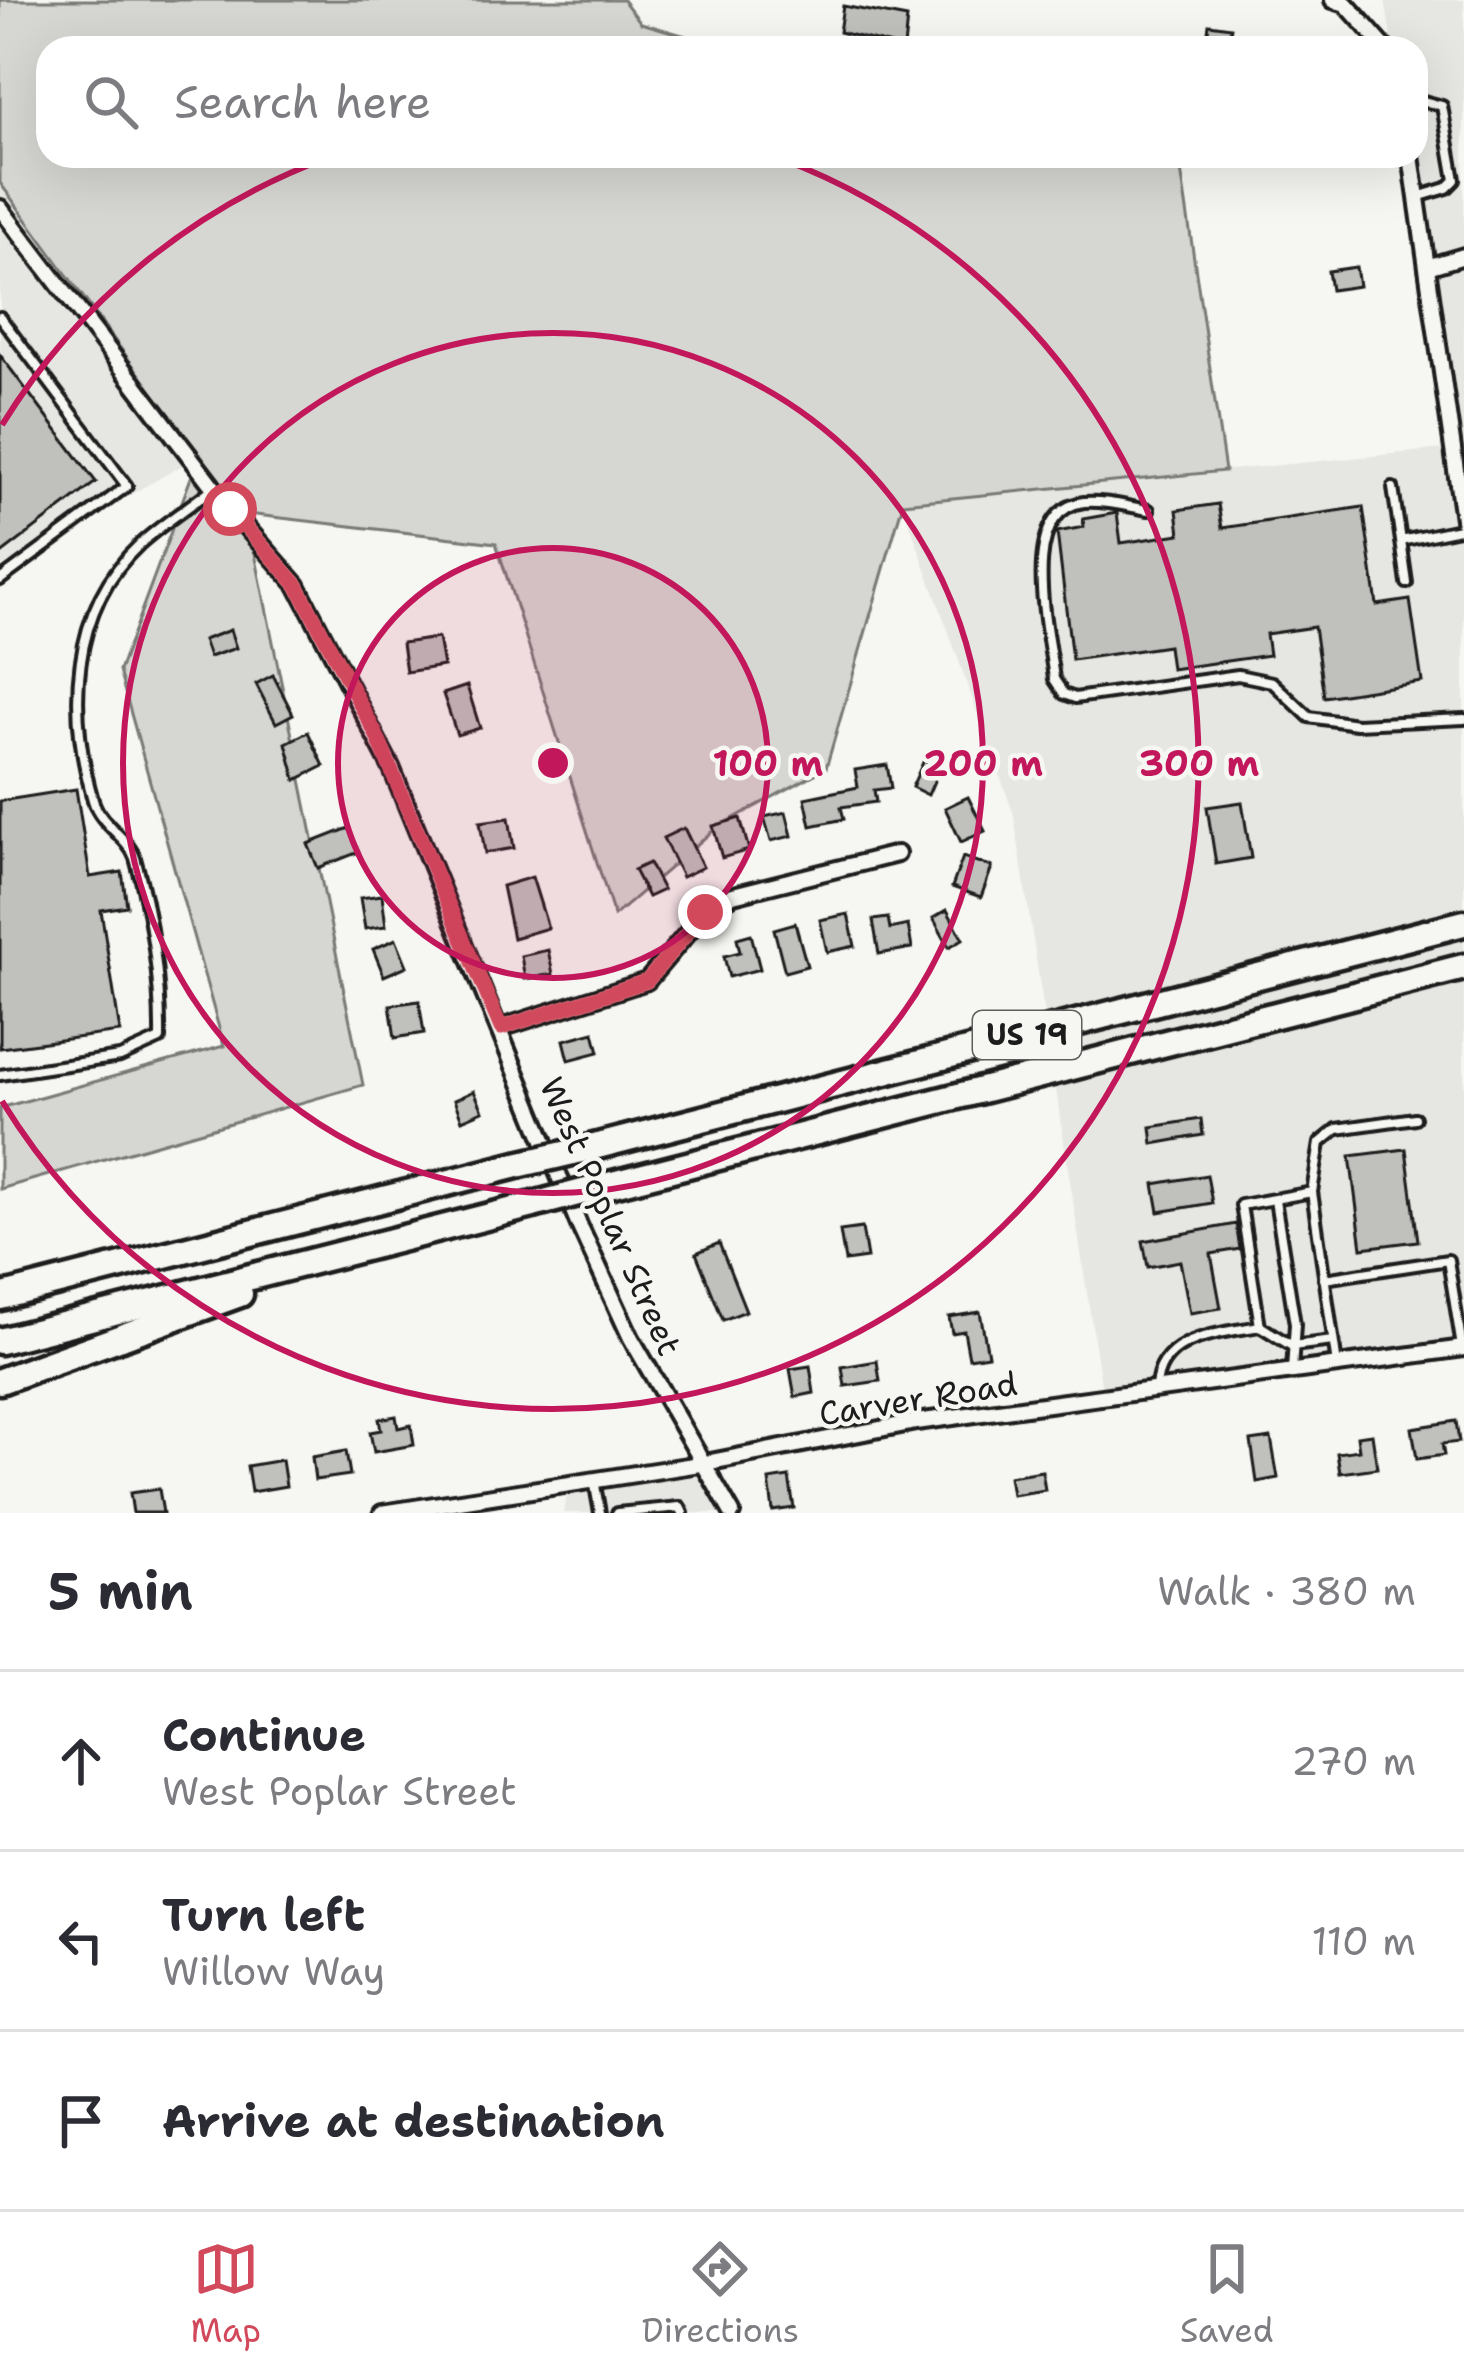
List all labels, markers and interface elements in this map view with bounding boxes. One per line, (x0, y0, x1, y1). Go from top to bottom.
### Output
search box (36, 36, 1428, 168)
icon: search (78, 69, 144, 135)
text: Search here (174, 72, 431, 132)
route start (203, 482, 257, 536)
text: 100 m (713, 739, 824, 788)
text: 200 m (923, 739, 1043, 788)
text: 300 m (1139, 739, 1259, 788)
centre of rings (532, 742, 574, 784)
route end (678, 885, 732, 939)
road number: US 19 (973, 1011, 1081, 1059)
street label: West Poplar Street (529, 1070, 692, 1363)
street label: Carver Road (816, 1361, 1020, 1436)
text: 5 min (48, 1557, 193, 1625)
text: Walk · 380 m (1157, 1565, 1416, 1617)
text: Continue (162, 1705, 366, 1765)
icon: ahead (48, 1728, 114, 1794)
text: 270 m (1291, 1735, 1416, 1787)
text: West Poplar Street (162, 1765, 517, 1817)
text: Turn left (162, 1885, 365, 1945)
icon: left (48, 1908, 114, 1974)
text: 110 m (1312, 1915, 1416, 1967)
text: Willow Way (162, 1945, 385, 1997)
icon: arrive (48, 2088, 114, 2154)
text: Arrive at destination (162, 2091, 665, 2151)
tab: Map (190, 2236, 261, 2353)
tab: Directions (642, 2236, 799, 2353)
tab: Saved (1180, 2236, 1274, 2353)

